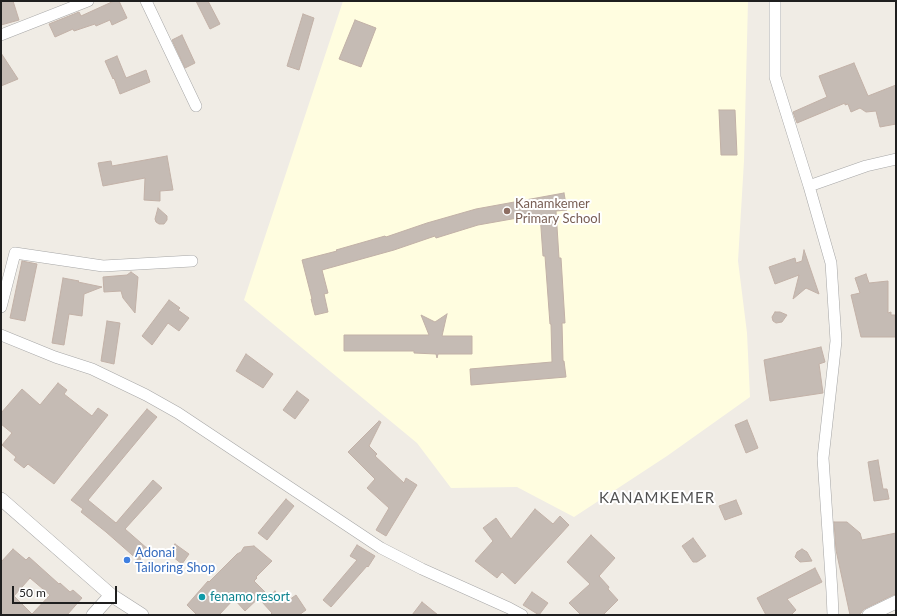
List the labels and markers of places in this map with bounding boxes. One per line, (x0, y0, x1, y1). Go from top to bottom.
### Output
place label: Kanamkemer Primary School (515, 196, 601, 227)
marker: Kanamkemer Primary School (502, 206, 512, 216)
place label: Adonai Tailoring Shop (135, 545, 215, 576)
marker: Adonai Tailoring Shop (122, 555, 132, 565)
place label: fenamo resort (210, 589, 290, 605)
marker: fenamo resort (197, 592, 207, 602)

